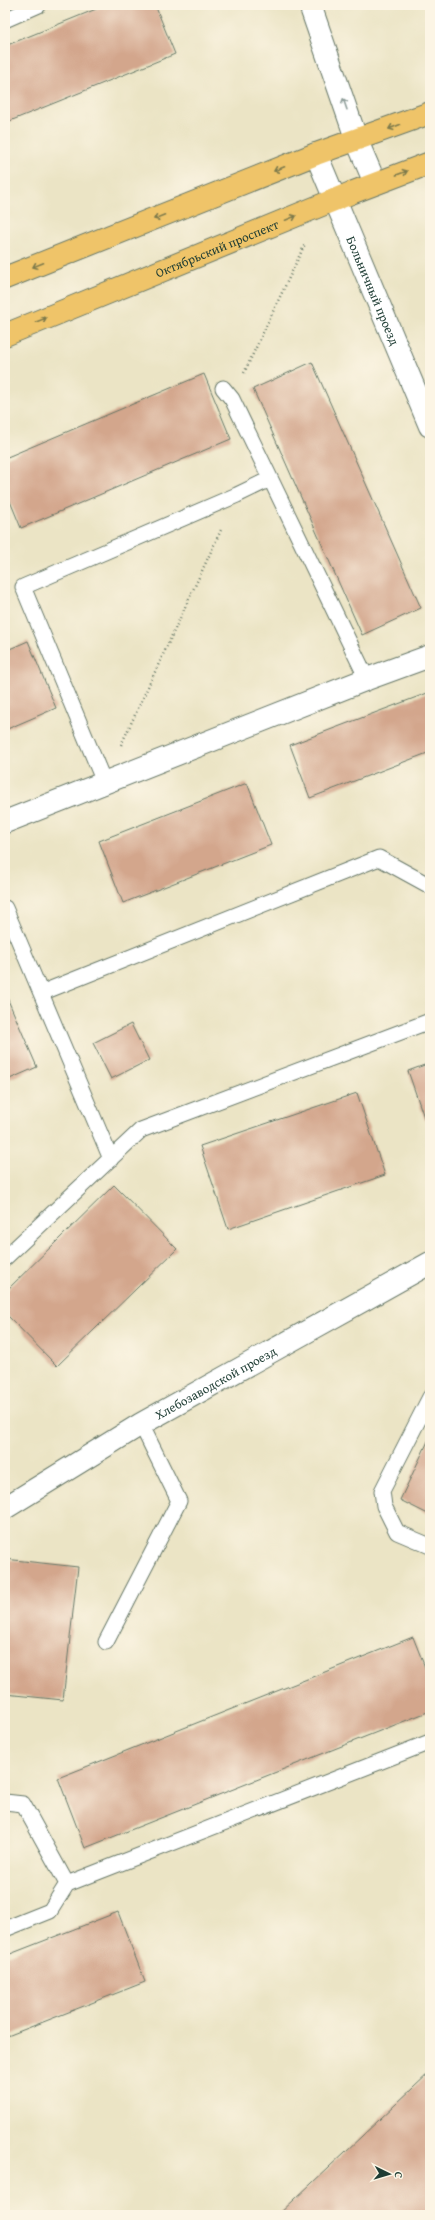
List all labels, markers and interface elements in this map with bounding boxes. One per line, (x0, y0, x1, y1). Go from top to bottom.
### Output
one-way arrow (340, 98, 348, 110)
one-way arrow (388, 123, 400, 131)
one-way arrow (274, 165, 286, 173)
one-way arrow (396, 169, 408, 177)
one-way arrow (153, 213, 165, 221)
one-way arrow (284, 213, 296, 221)
street label: Октябрьский проспект (153, 214, 282, 282)
street label: Больничный проезд (341, 233, 404, 348)
one-way arrow (32, 261, 44, 269)
one-way arrow (35, 316, 47, 324)
street label: Хлебозаводской проезд (151, 1342, 280, 1424)
north arrow (369, 2154, 409, 2194)
text: С (391, 2171, 407, 2179)

